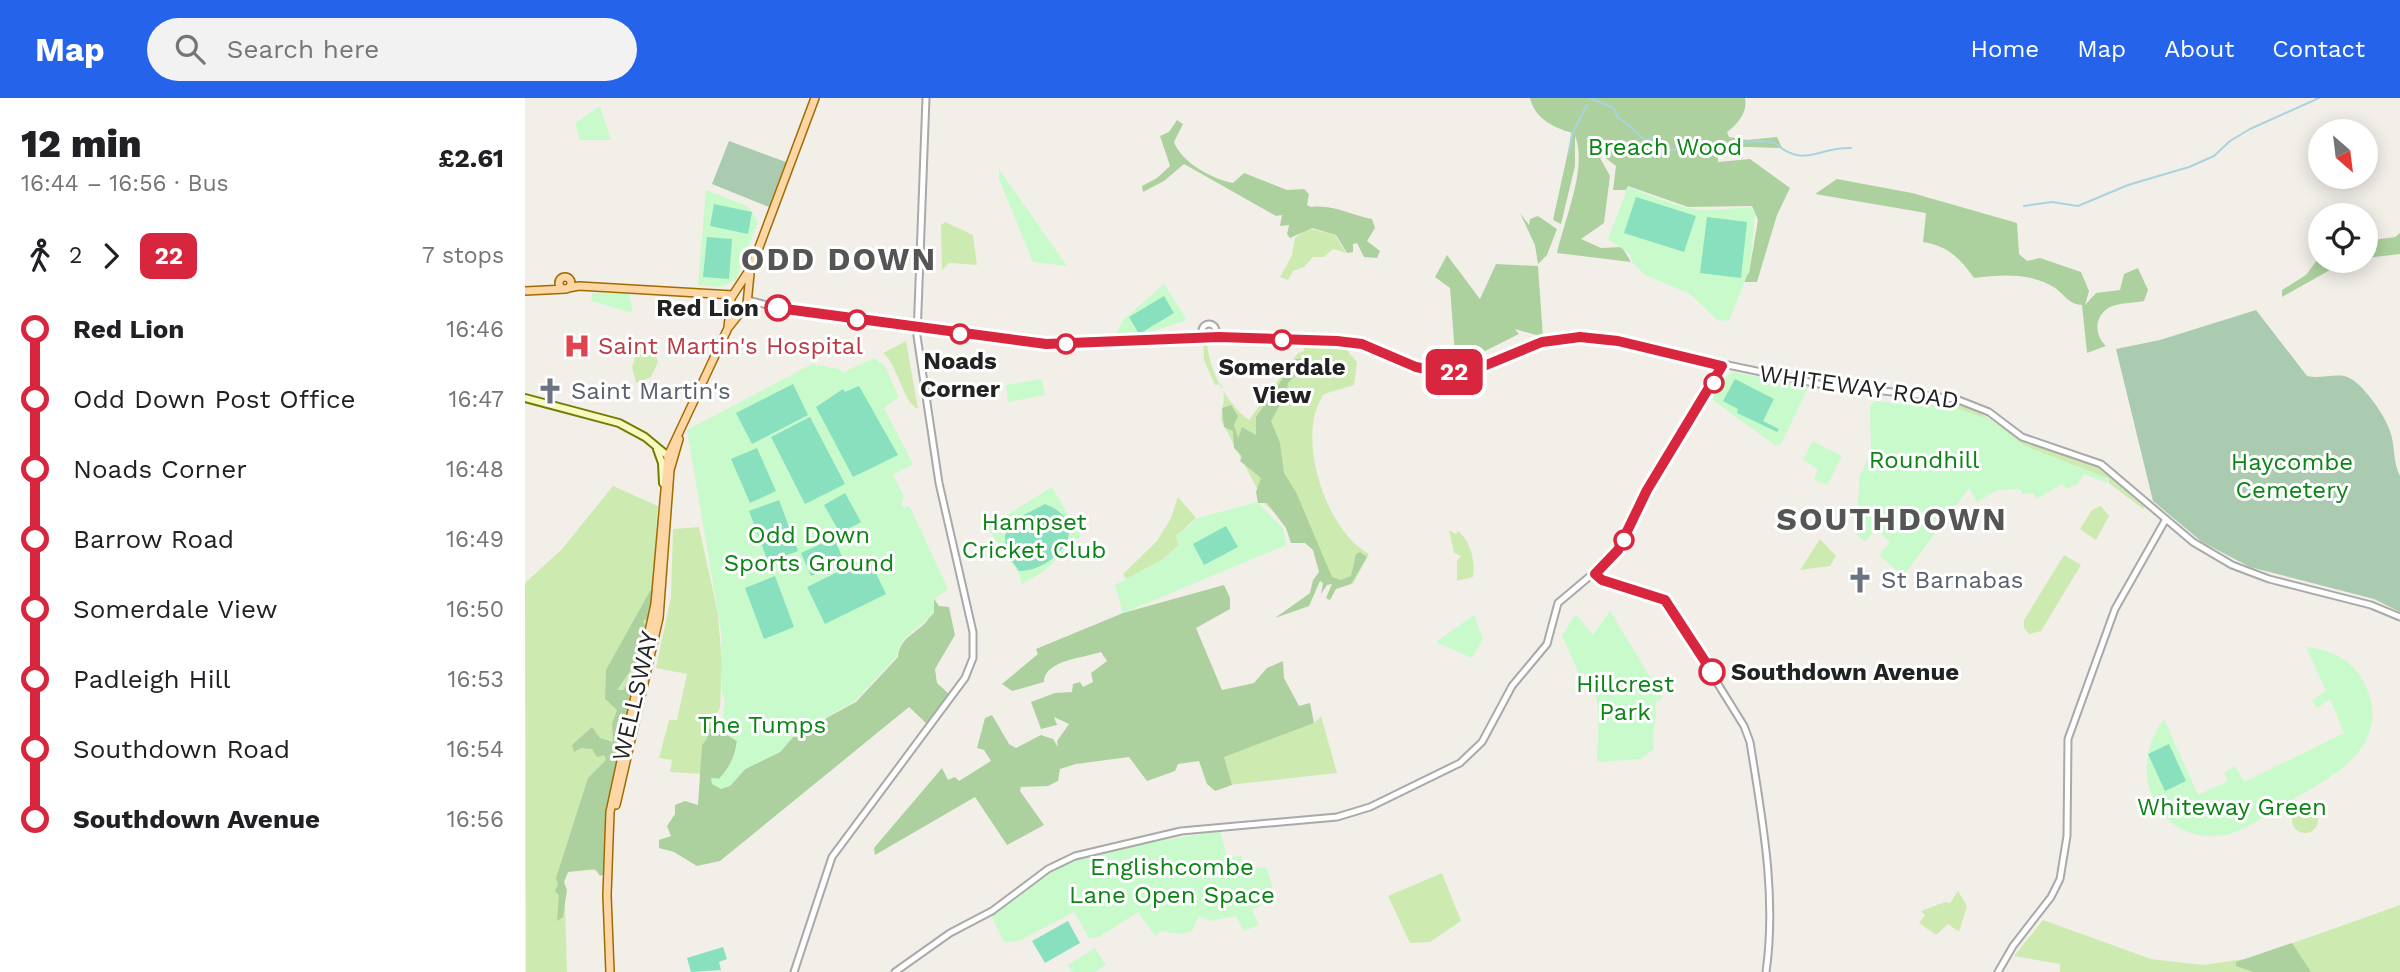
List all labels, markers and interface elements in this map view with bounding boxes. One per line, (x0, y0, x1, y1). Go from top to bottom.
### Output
search box (147, 18, 637, 81)
text: Map (35, 30, 105, 69)
icon: search (171, 30, 209, 68)
text: Search here (227, 34, 379, 64)
text: Home (1971, 35, 2039, 63)
text: Map (2077, 35, 2126, 63)
text: About (2164, 35, 2234, 63)
text: Contact (2272, 35, 2365, 63)
north arrow (2308, 119, 2378, 189)
map controls (2308, 119, 2378, 273)
text: 12 min (21, 122, 142, 166)
park label: Breach Wood (1588, 133, 1742, 161)
text: £2.61 (438, 143, 504, 173)
text: 16:44 – 16:56 · Bus (21, 170, 229, 197)
button: locate (2308, 203, 2378, 273)
icon: walk (21, 237, 59, 275)
icon: forward (92, 237, 130, 275)
district label: ODD DOWN (741, 240, 937, 278)
text: 2 (69, 242, 82, 269)
text: 22 (154, 242, 183, 270)
text: 7 stops (422, 242, 504, 269)
place label: Red Lion (656, 294, 759, 322)
marker: Red Lion (765, 295, 791, 321)
unlabelled marker (847, 310, 867, 330)
text: Red Lion (73, 314, 184, 344)
text: 16:46 (446, 316, 504, 343)
marker: Noads Corner (950, 324, 970, 344)
marker: Somerdale View (1272, 330, 1292, 350)
hospital icon: Saint Martin's Hospital (562, 331, 592, 361)
place label: Saint Martin's Hospital (598, 332, 863, 360)
unlabelled marker (1056, 334, 1076, 354)
place label: Noads Corner (920, 347, 1001, 403)
line badge: 22 (1423, 349, 1485, 395)
place label: Somerdale View (1218, 353, 1346, 409)
text: 22 (1440, 358, 1468, 386)
street label: WHITEWAY ROAD (1757, 359, 1961, 415)
unlabelled marker (1704, 373, 1724, 393)
church icon: Saint Martin's (535, 376, 565, 406)
place label: Saint Martin's (571, 377, 731, 405)
text: Odd Down Post Office (73, 384, 356, 414)
text: 16:47 (448, 386, 504, 413)
park label: Roundhill (1869, 446, 1980, 474)
park label: Haycombe Cemetery (2231, 448, 2353, 504)
text: Noads Corner (73, 454, 247, 484)
text: 16:48 (446, 456, 504, 483)
district label: SOUTHDOWN (1776, 500, 2008, 538)
park label: Hampset Cricket Club (962, 508, 1106, 564)
park label: Odd Down Sports Ground (724, 521, 894, 577)
text: Barrow Road (73, 524, 234, 554)
text: 16:49 (446, 526, 504, 553)
unlabelled marker (1614, 530, 1634, 550)
church icon: St Barnabas (1845, 565, 1875, 595)
place label: St Barnabas (1881, 566, 2023, 594)
text: Somerdale View (73, 594, 277, 624)
text: 16:50 (447, 596, 504, 623)
street label: WELLSWAY (606, 628, 664, 764)
place label: Southdown Avenue (1731, 658, 1959, 686)
marker: Southdown Avenue (1699, 659, 1725, 685)
text: Padleigh Hill (73, 664, 230, 694)
text: 16:53 (447, 666, 504, 693)
park label: Hillcrest Park (1576, 670, 1674, 726)
park label: The Tumps (698, 711, 826, 739)
text: Southdown Road (73, 734, 290, 764)
text: 16:54 (447, 736, 504, 763)
park label: Whiteway Green (2137, 793, 2327, 821)
text: Southdown Avenue (73, 804, 320, 834)
text: 16:56 (447, 806, 504, 833)
park label: Englishcombe Lane Open Space (1069, 853, 1275, 909)

